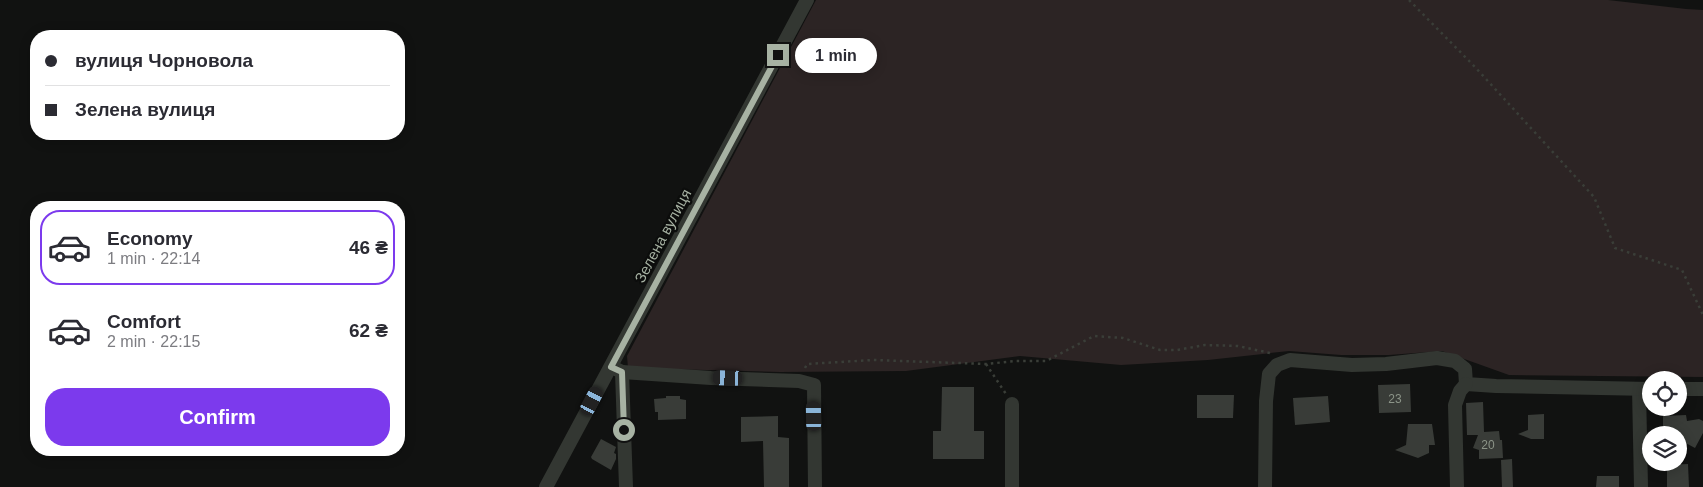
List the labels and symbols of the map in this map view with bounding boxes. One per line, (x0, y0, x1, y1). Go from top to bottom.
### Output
callout: 1 min (796, 38, 878, 72)
route end (767, 44, 789, 66)
street label: Зелена вулиця (631, 186, 694, 285)
car (712, 370, 743, 386)
car (578, 384, 605, 418)
house number: 23 (1388, 392, 1402, 406)
car (806, 401, 821, 431)
route start (613, 419, 635, 441)
house number: 20 (1481, 438, 1495, 452)

